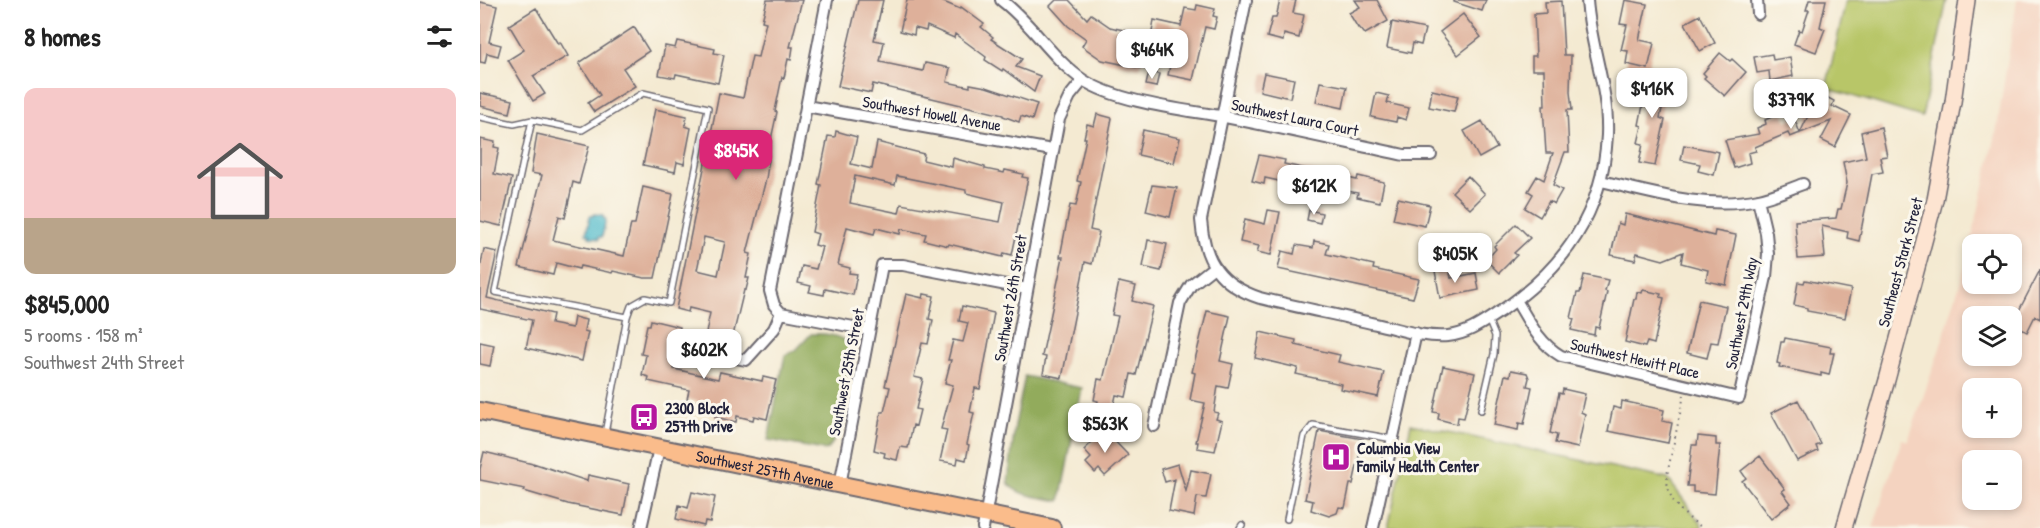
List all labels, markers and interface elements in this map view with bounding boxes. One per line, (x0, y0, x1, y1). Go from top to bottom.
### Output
text: 8 homes (24, 19, 101, 54)
icon: filters (423, 20, 456, 53)
pin: $464K (1110, 29, 1194, 80)
text: $464K (1130, 35, 1174, 62)
pin: $416K (1610, 68, 1694, 119)
text: $416K (1630, 74, 1674, 101)
pin: $379K (1749, 79, 1833, 130)
text: $379K (1768, 85, 1814, 112)
street label: Southwest Howell Avenue (861, 90, 1004, 136)
street label: Southwest Laura Court (1229, 93, 1361, 141)
icon: home (186, 127, 294, 235)
pin: $845K (694, 130, 778, 181)
text: $845K (713, 136, 759, 163)
pin: $612K (1272, 165, 1356, 216)
text: $612K (1291, 171, 1337, 198)
street label: Southeast Stark Street (1872, 194, 1928, 329)
street label: Southwest 26th Street (988, 232, 1032, 363)
pin: $405K (1413, 233, 1497, 284)
map controls (1962, 234, 2022, 510)
button: locate (1962, 234, 2022, 294)
text: $405K (1432, 239, 1478, 266)
street label: Southwest 29th Way (1719, 255, 1763, 371)
text: $845,000 (24, 286, 109, 321)
street label: Southwest 25th Street (823, 306, 869, 437)
button: layers (1962, 306, 2022, 366)
text: 5 rooms · 158 m² (24, 321, 143, 348)
pin: $602K (662, 329, 746, 380)
street label: Southwest Hewitt Place (1568, 332, 1702, 384)
text: $602K (681, 335, 727, 362)
text: Southwest 24th Street (24, 348, 184, 375)
button: + (1962, 378, 2022, 438)
place label: 2300 Block 257th Drive (665, 397, 734, 437)
bus stop icon: 2300 Block 257th Drive (628, 401, 660, 433)
pin: $563K (1063, 403, 1147, 454)
text: $563K (1082, 409, 1128, 436)
place label: Columbia View Family Health Center (1356, 437, 1480, 478)
hospital icon: Columbia View Family Health Center (1320, 441, 1352, 473)
street label: Southwest 257th Avenue (694, 444, 837, 494)
button: − (1962, 450, 2022, 510)

